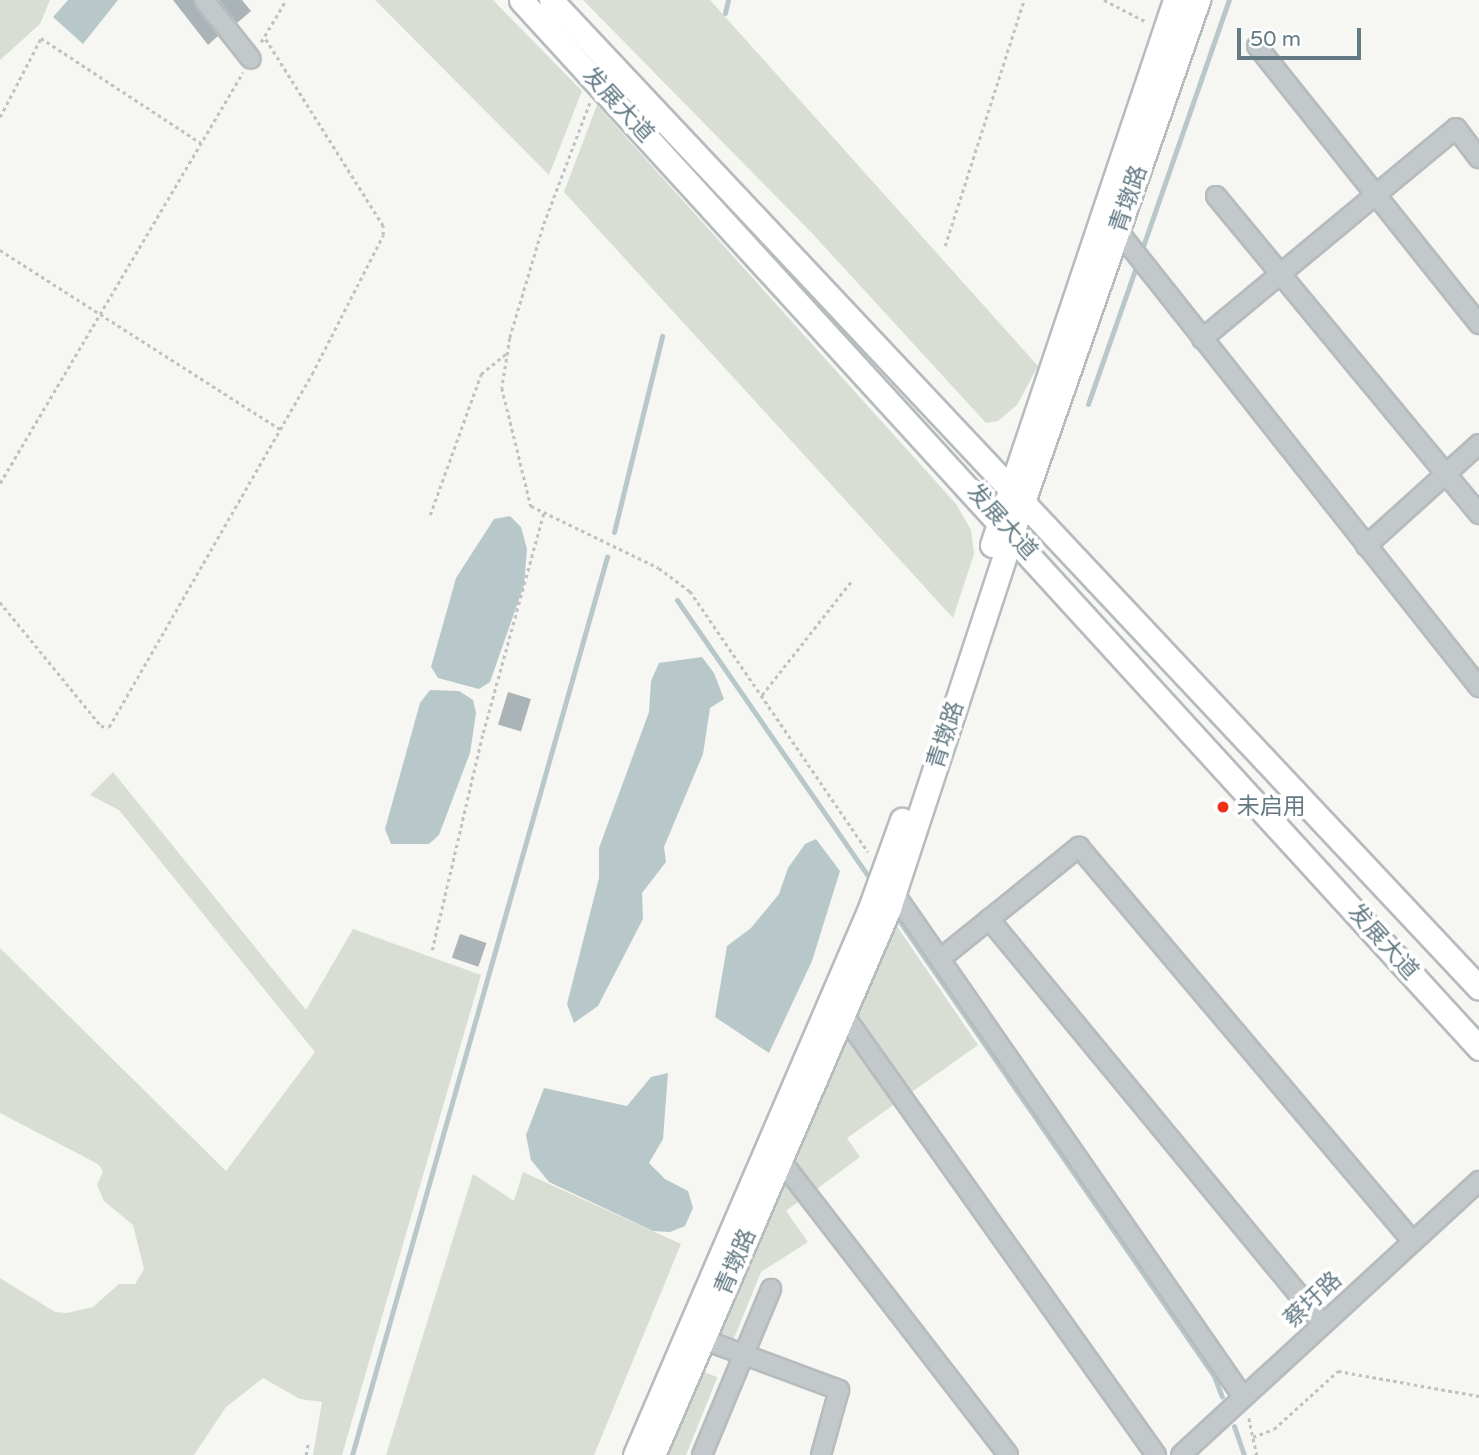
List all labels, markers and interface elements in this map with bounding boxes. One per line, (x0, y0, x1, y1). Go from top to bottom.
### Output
scale bar (1241, 14, 1365, 58)
text: 50 m (1250, 27, 1301, 52)
street label: 发展大道 (577, 62, 659, 148)
street label: 青墩路 (1105, 162, 1153, 236)
street label: 发展大道 (961, 479, 1043, 565)
street label: 青墩路 (922, 698, 970, 772)
place label: 未启用 (1237, 793, 1306, 821)
marker: 未启用 (1215, 799, 1231, 815)
street label: 发展大道 (1342, 899, 1424, 985)
street label: 青墩路 (710, 1225, 762, 1299)
street label: 蔡圩路 (1278, 1266, 1348, 1334)

